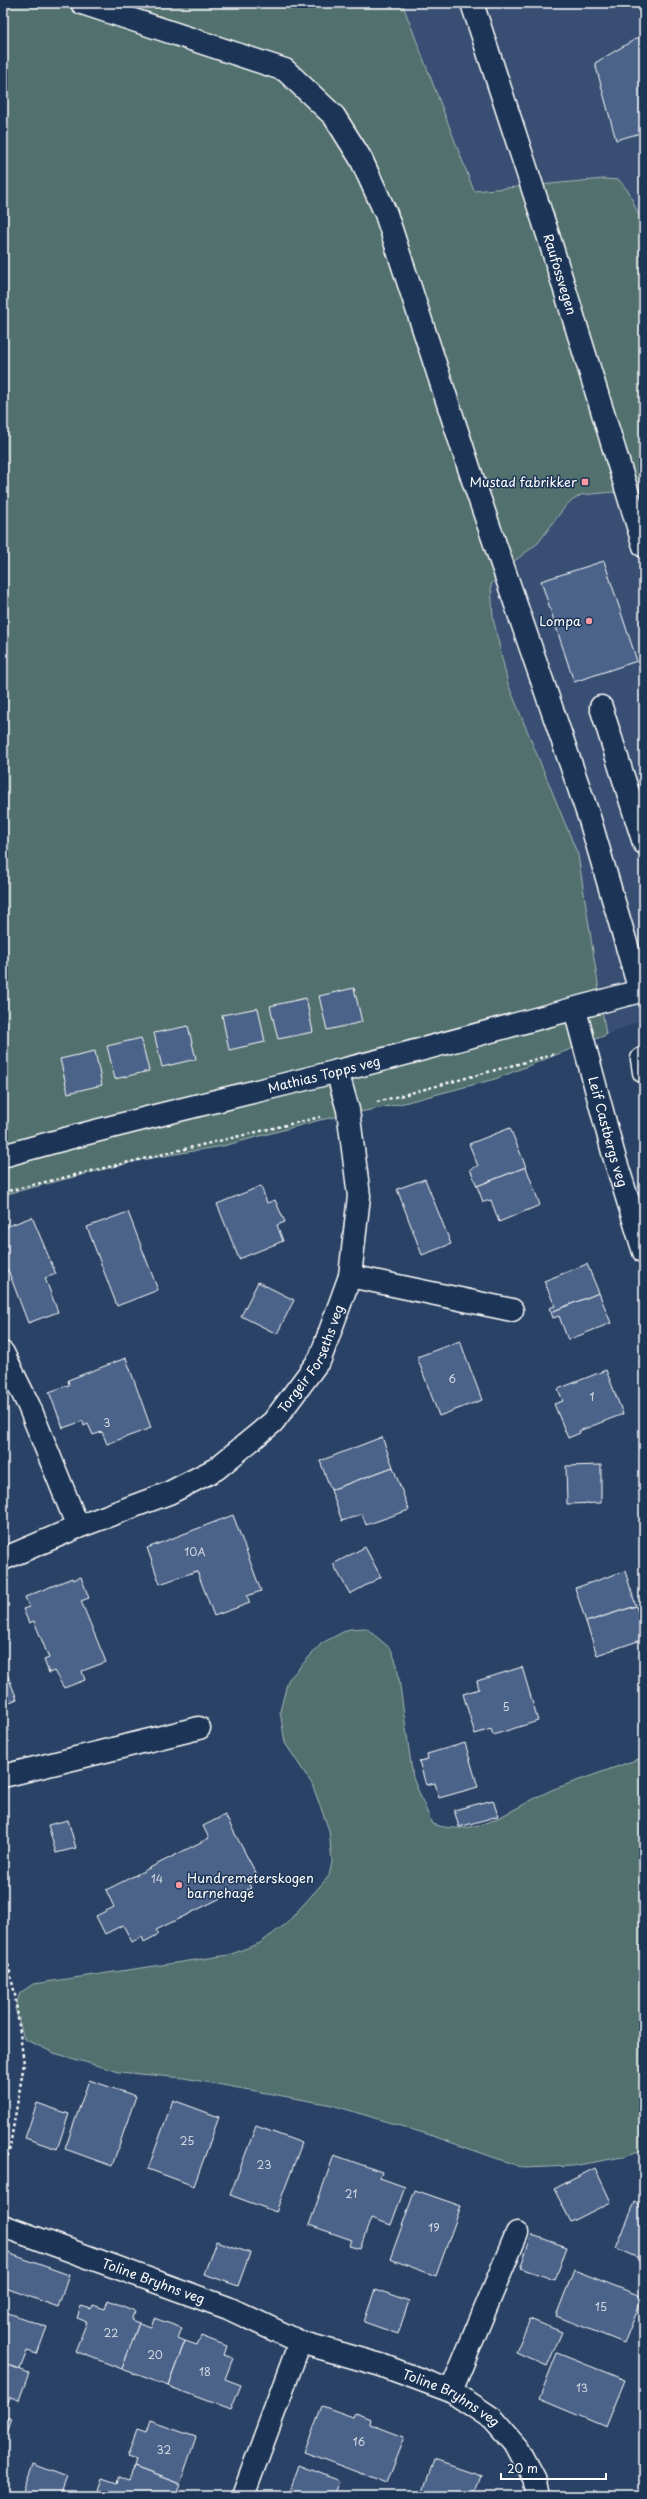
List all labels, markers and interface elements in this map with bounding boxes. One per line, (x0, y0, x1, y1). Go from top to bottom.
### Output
street label: Raufossvegen (539, 231, 582, 317)
place label: Mustad fabrikker (470, 472, 578, 491)
marker: Mustad fabrikker (580, 477, 590, 487)
place label: Lompa (539, 611, 581, 630)
marker: Lompa (584, 616, 594, 626)
street label: Mathias Topps veg (266, 1051, 382, 1097)
street label: Leif Castbergs veg (584, 1074, 633, 1189)
street label: Torgeir Forseths veg (273, 1302, 348, 1417)
house number: 6 (448, 1370, 456, 1387)
house number: 1 (590, 1388, 595, 1405)
house number: 3 (103, 1414, 111, 1431)
house number: 10A (184, 1543, 206, 1560)
house number: 5 (502, 1698, 510, 1715)
place label: Hundremeterskogen barnehage (187, 1868, 314, 1902)
house number: 14 (151, 1870, 163, 1887)
marker: Hundremeterskogen barnehage (174, 1880, 184, 1890)
house number: 25 (180, 2132, 194, 2149)
house number: 23 (257, 2156, 271, 2173)
house number: 21 (345, 2185, 357, 2202)
house number: 19 (428, 2219, 440, 2236)
street label: Toline Bryhns veg (99, 2253, 208, 2308)
house number: 15 (595, 2298, 607, 2315)
house number: 22 (104, 2324, 118, 2341)
house number: 20 (147, 2346, 163, 2363)
house number: 18 (199, 2363, 211, 2380)
street label: Toline Bryhns veg (400, 2364, 505, 2430)
house number: 13 (576, 2379, 588, 2396)
house number: 16 (353, 2433, 366, 2450)
house number: 32 (157, 2441, 172, 2458)
scale bar (501, 2455, 606, 2481)
text: 20 m (507, 2459, 538, 2477)

